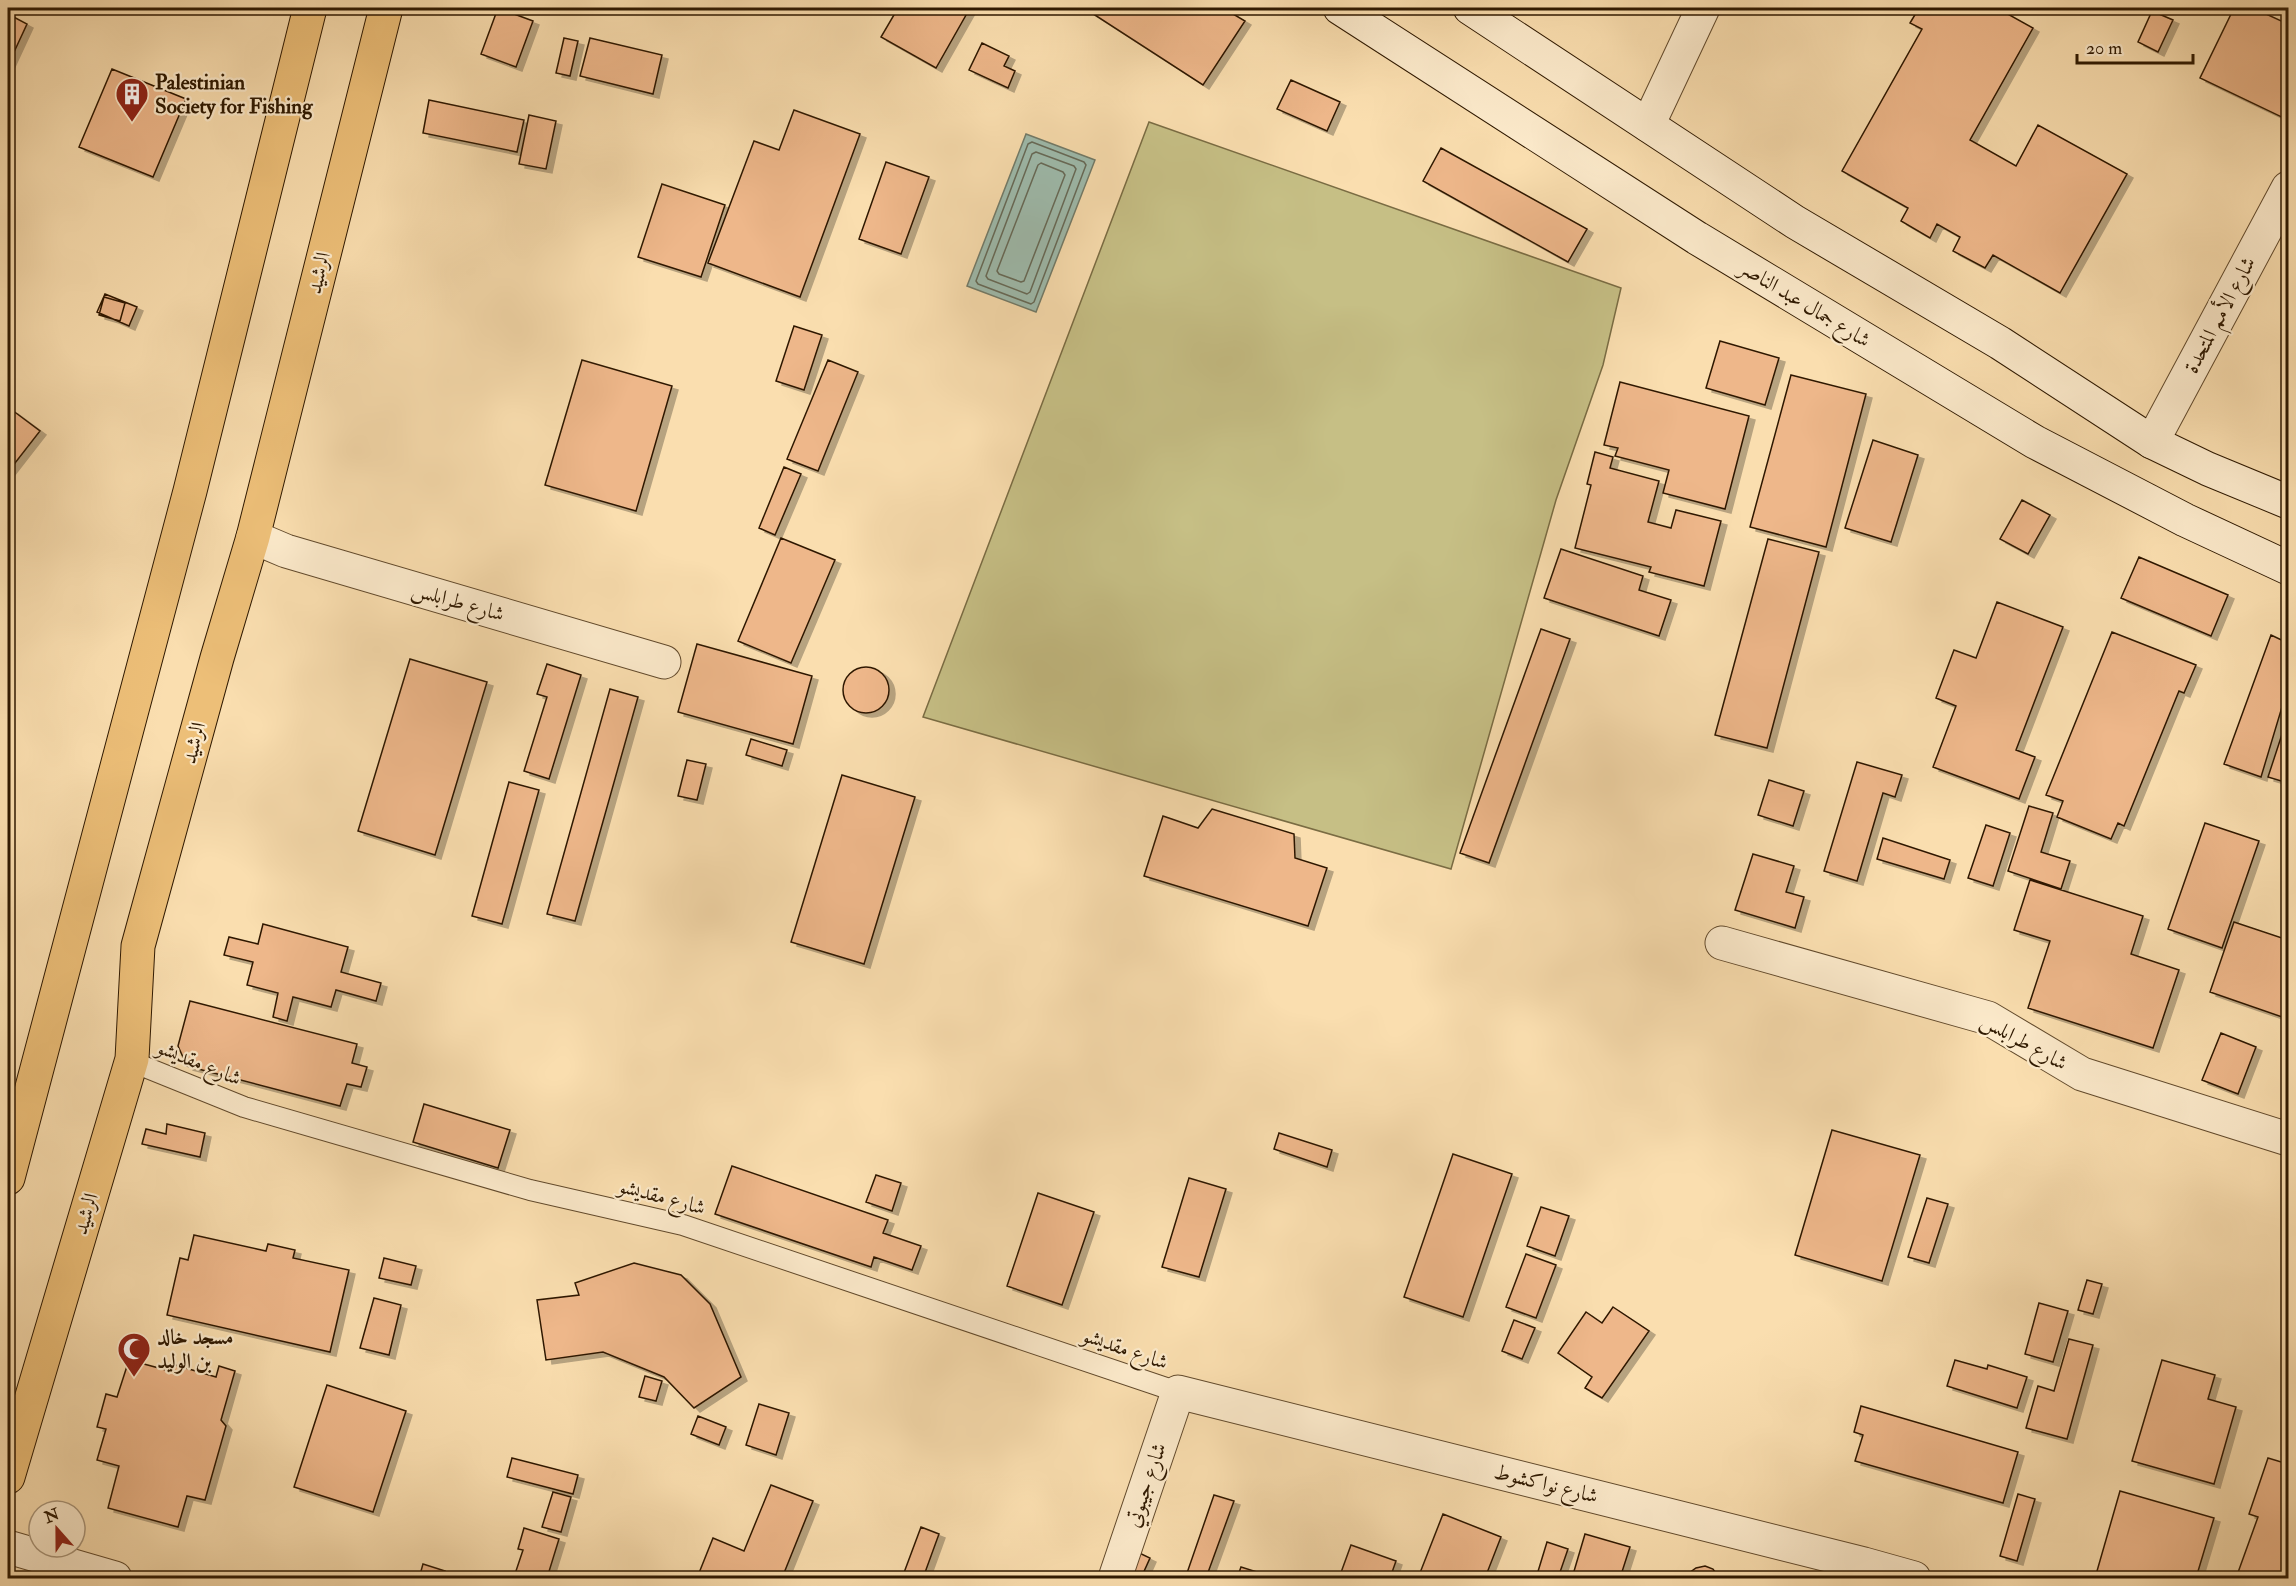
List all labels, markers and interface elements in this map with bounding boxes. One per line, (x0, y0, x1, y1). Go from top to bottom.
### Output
scale bar (2077, 27, 2192, 65)
text: 20 m (2086, 37, 2122, 60)
place label: Palestinian Society for Fishing (155, 69, 313, 120)
building icon: Palestinian Society for Fishing (114, 76, 150, 123)
street label: الرشيد (301, 249, 337, 297)
street label: شارع الأمم المتحدة (2176, 251, 2267, 381)
street label: شارع جمال عبد الناصر (1731, 253, 1876, 357)
street label: شارع طرابلس (407, 576, 508, 632)
street label: الرشيد (176, 719, 212, 767)
street label: شارع طرابلس (1974, 1007, 2072, 1080)
street label: شارع مقديشو (149, 1033, 245, 1096)
street label: شارع مقديشو (613, 1172, 709, 1225)
street label: الرشيد (67, 1190, 105, 1238)
street label: شارع مقديشو (1075, 1321, 1172, 1380)
place label: مسجد خالد بن الوليد (157, 1324, 233, 1375)
mosque icon: مسجد خالد بن الوليد (116, 1331, 152, 1378)
street label: شارع جيبوتي (1119, 1439, 1177, 1532)
street label: شارع نواكشوط (1490, 1458, 1601, 1514)
north arrow (27, 1499, 87, 1559)
text: N (41, 1504, 63, 1528)

